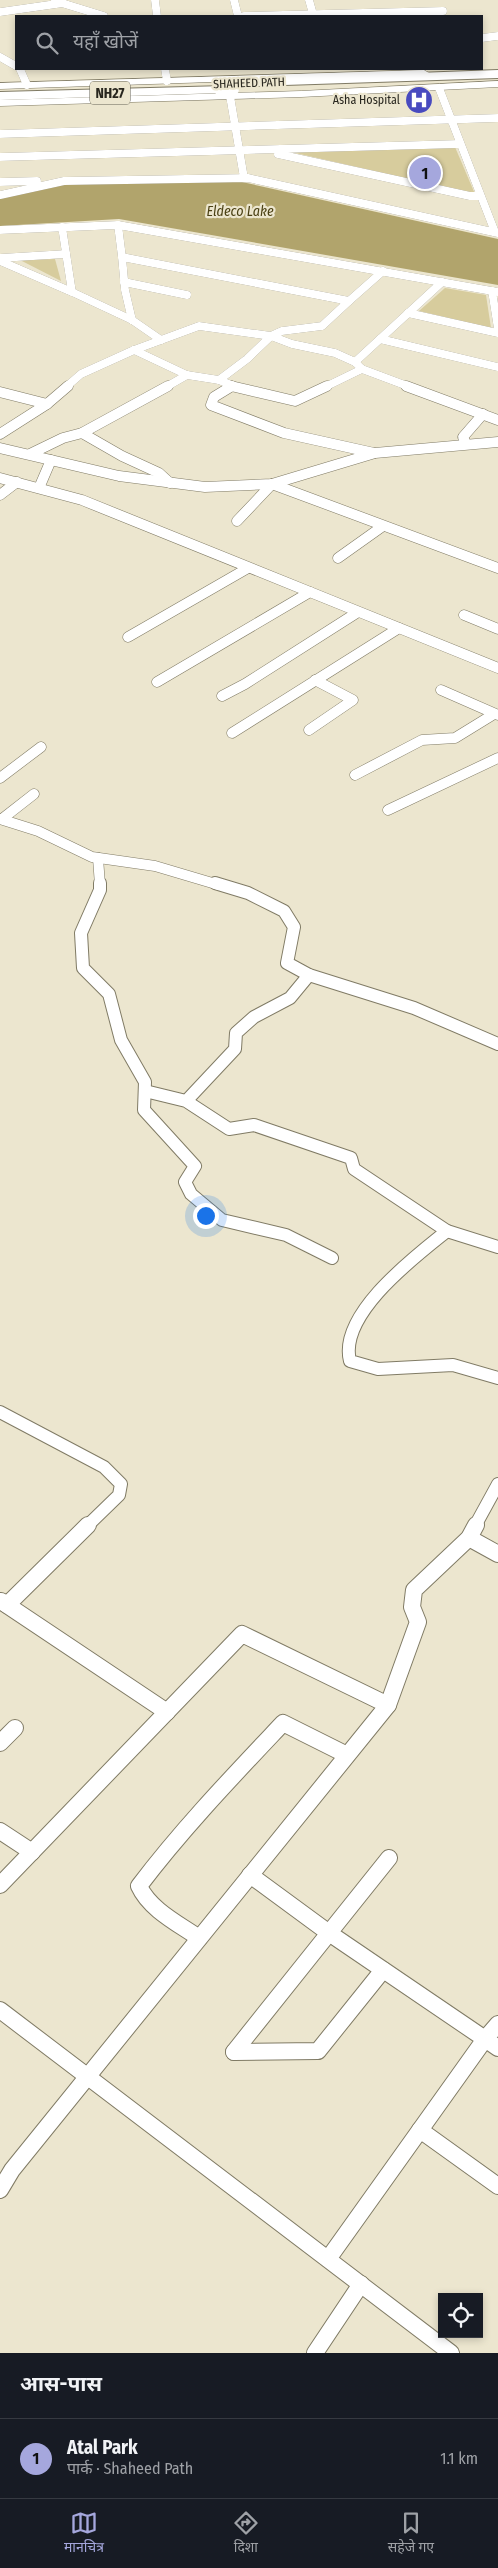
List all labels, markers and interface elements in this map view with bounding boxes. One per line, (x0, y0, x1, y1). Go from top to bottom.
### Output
search box (15, 15, 483, 70)
icon: search (33, 29, 61, 57)
text: यहाँ खोजें (73, 30, 138, 53)
street label: SHAHEED PATH (213, 75, 285, 91)
road number: NH27 (90, 82, 130, 105)
hospital icon: Asha Hospital (404, 85, 434, 115)
place label: Asha Hospital (333, 93, 400, 107)
pin: 1 (409, 154, 441, 192)
water label: Eldeco Lake (206, 203, 274, 220)
your location (193, 1203, 219, 1229)
map controls (438, 2293, 483, 2338)
button: locate (438, 2293, 483, 2338)
text: आस-पास (20, 2371, 102, 2397)
text: Atal Park (67, 2436, 138, 2459)
text: 1 (33, 2449, 39, 2468)
text: 1.1 km (440, 2449, 478, 2468)
text: पार्क · Shaheed Path (67, 2459, 193, 2478)
tab: मानचित्र (64, 2509, 104, 2558)
tab: दिशा (232, 2509, 260, 2558)
tab: सहेजे गए (388, 2509, 434, 2558)

